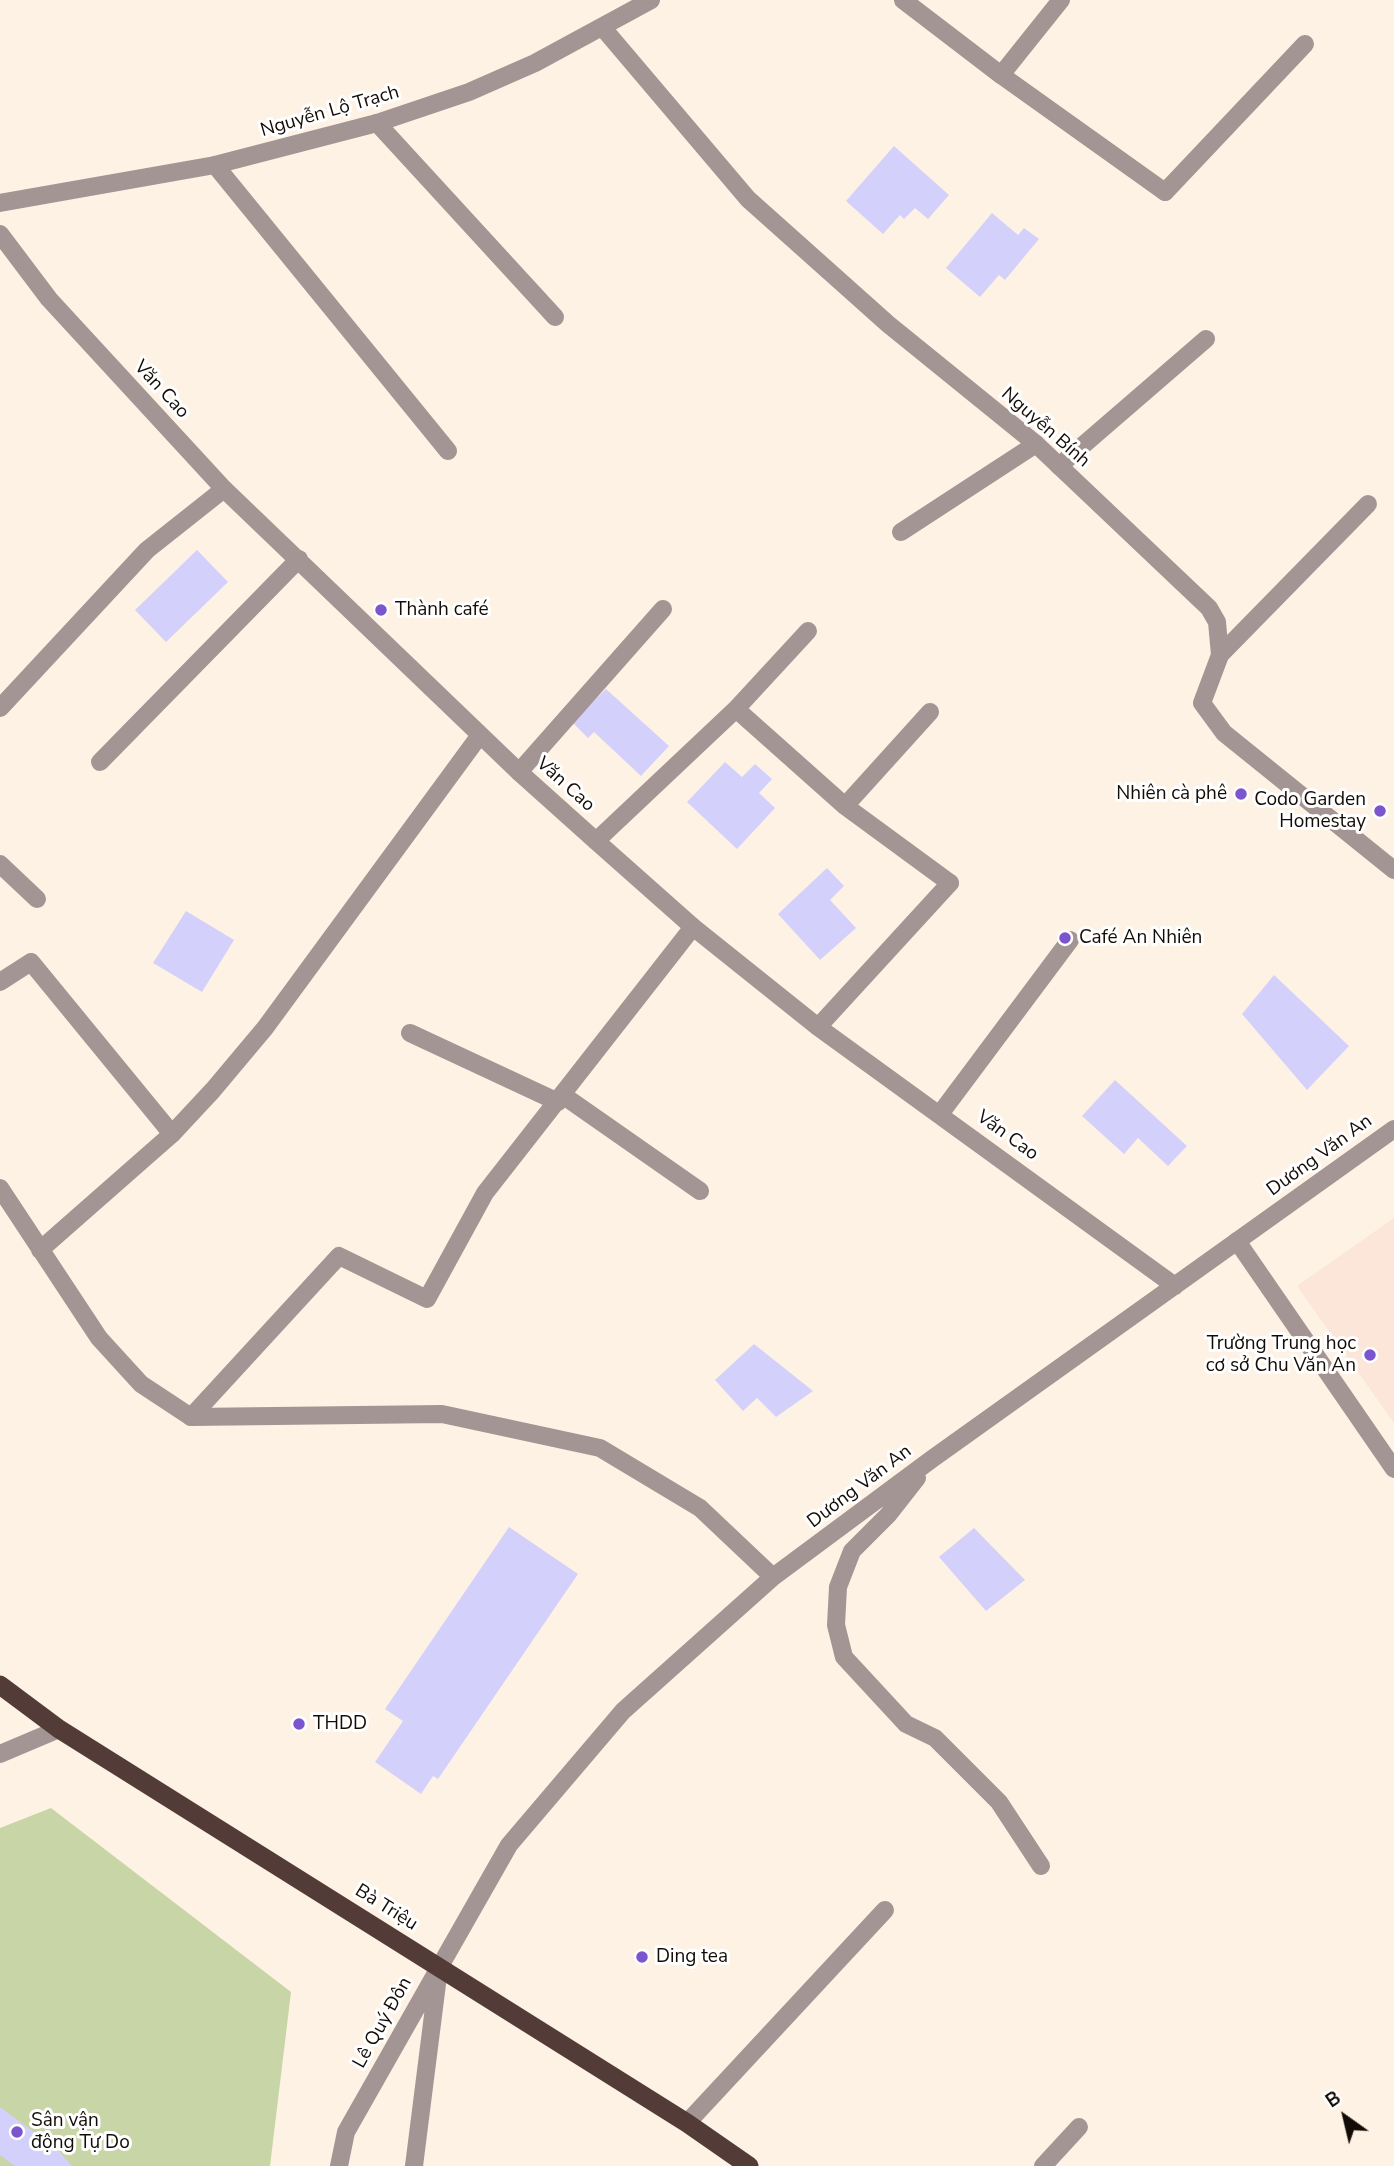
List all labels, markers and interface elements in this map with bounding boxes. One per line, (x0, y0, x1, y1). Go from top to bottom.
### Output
street label: Nguyễn Lộ Trạch (258, 81, 402, 143)
street label: Văn Cao (129, 356, 193, 424)
street label: Nguyễn Bính (996, 383, 1094, 473)
place label: Thành café (395, 599, 489, 621)
marker: Thành café (373, 602, 389, 618)
street label: Văn Cao (531, 753, 599, 817)
place label: Nhiên cà phê (1116, 783, 1227, 805)
marker: Nhiên cà phê (1233, 786, 1249, 802)
place label: Codo Garden Homestay (1254, 789, 1366, 833)
marker: Codo Garden Homestay (1372, 803, 1388, 819)
place label: Café An Nhiên (1079, 927, 1202, 949)
marker: Café An Nhiên (1057, 930, 1073, 946)
street label: Văn Cao (972, 1106, 1042, 1166)
street label: Dương Văn An (1263, 1110, 1377, 1202)
place label: Trường Trung học cơ sở Chu Văn An (1206, 1333, 1356, 1377)
marker: Trường Trung học cơ sở Chu Văn An (1362, 1347, 1378, 1363)
street label: Dương Văn An (803, 1440, 917, 1534)
place label: THDD (313, 1713, 367, 1735)
marker: THDD (291, 1716, 307, 1732)
street label: Bà Triệu (350, 1880, 422, 1936)
place label: Ding tea (656, 1946, 728, 1968)
marker: Ding tea (634, 1949, 650, 1965)
street label: Lê Quý Đôn (349, 1974, 417, 2072)
north arrow (1310, 2082, 1380, 2152)
text: B (1321, 2085, 1346, 2114)
place label: Sân vận động Tự Do (31, 2110, 130, 2154)
marker: Sân vận động Tự Do (9, 2124, 25, 2140)

